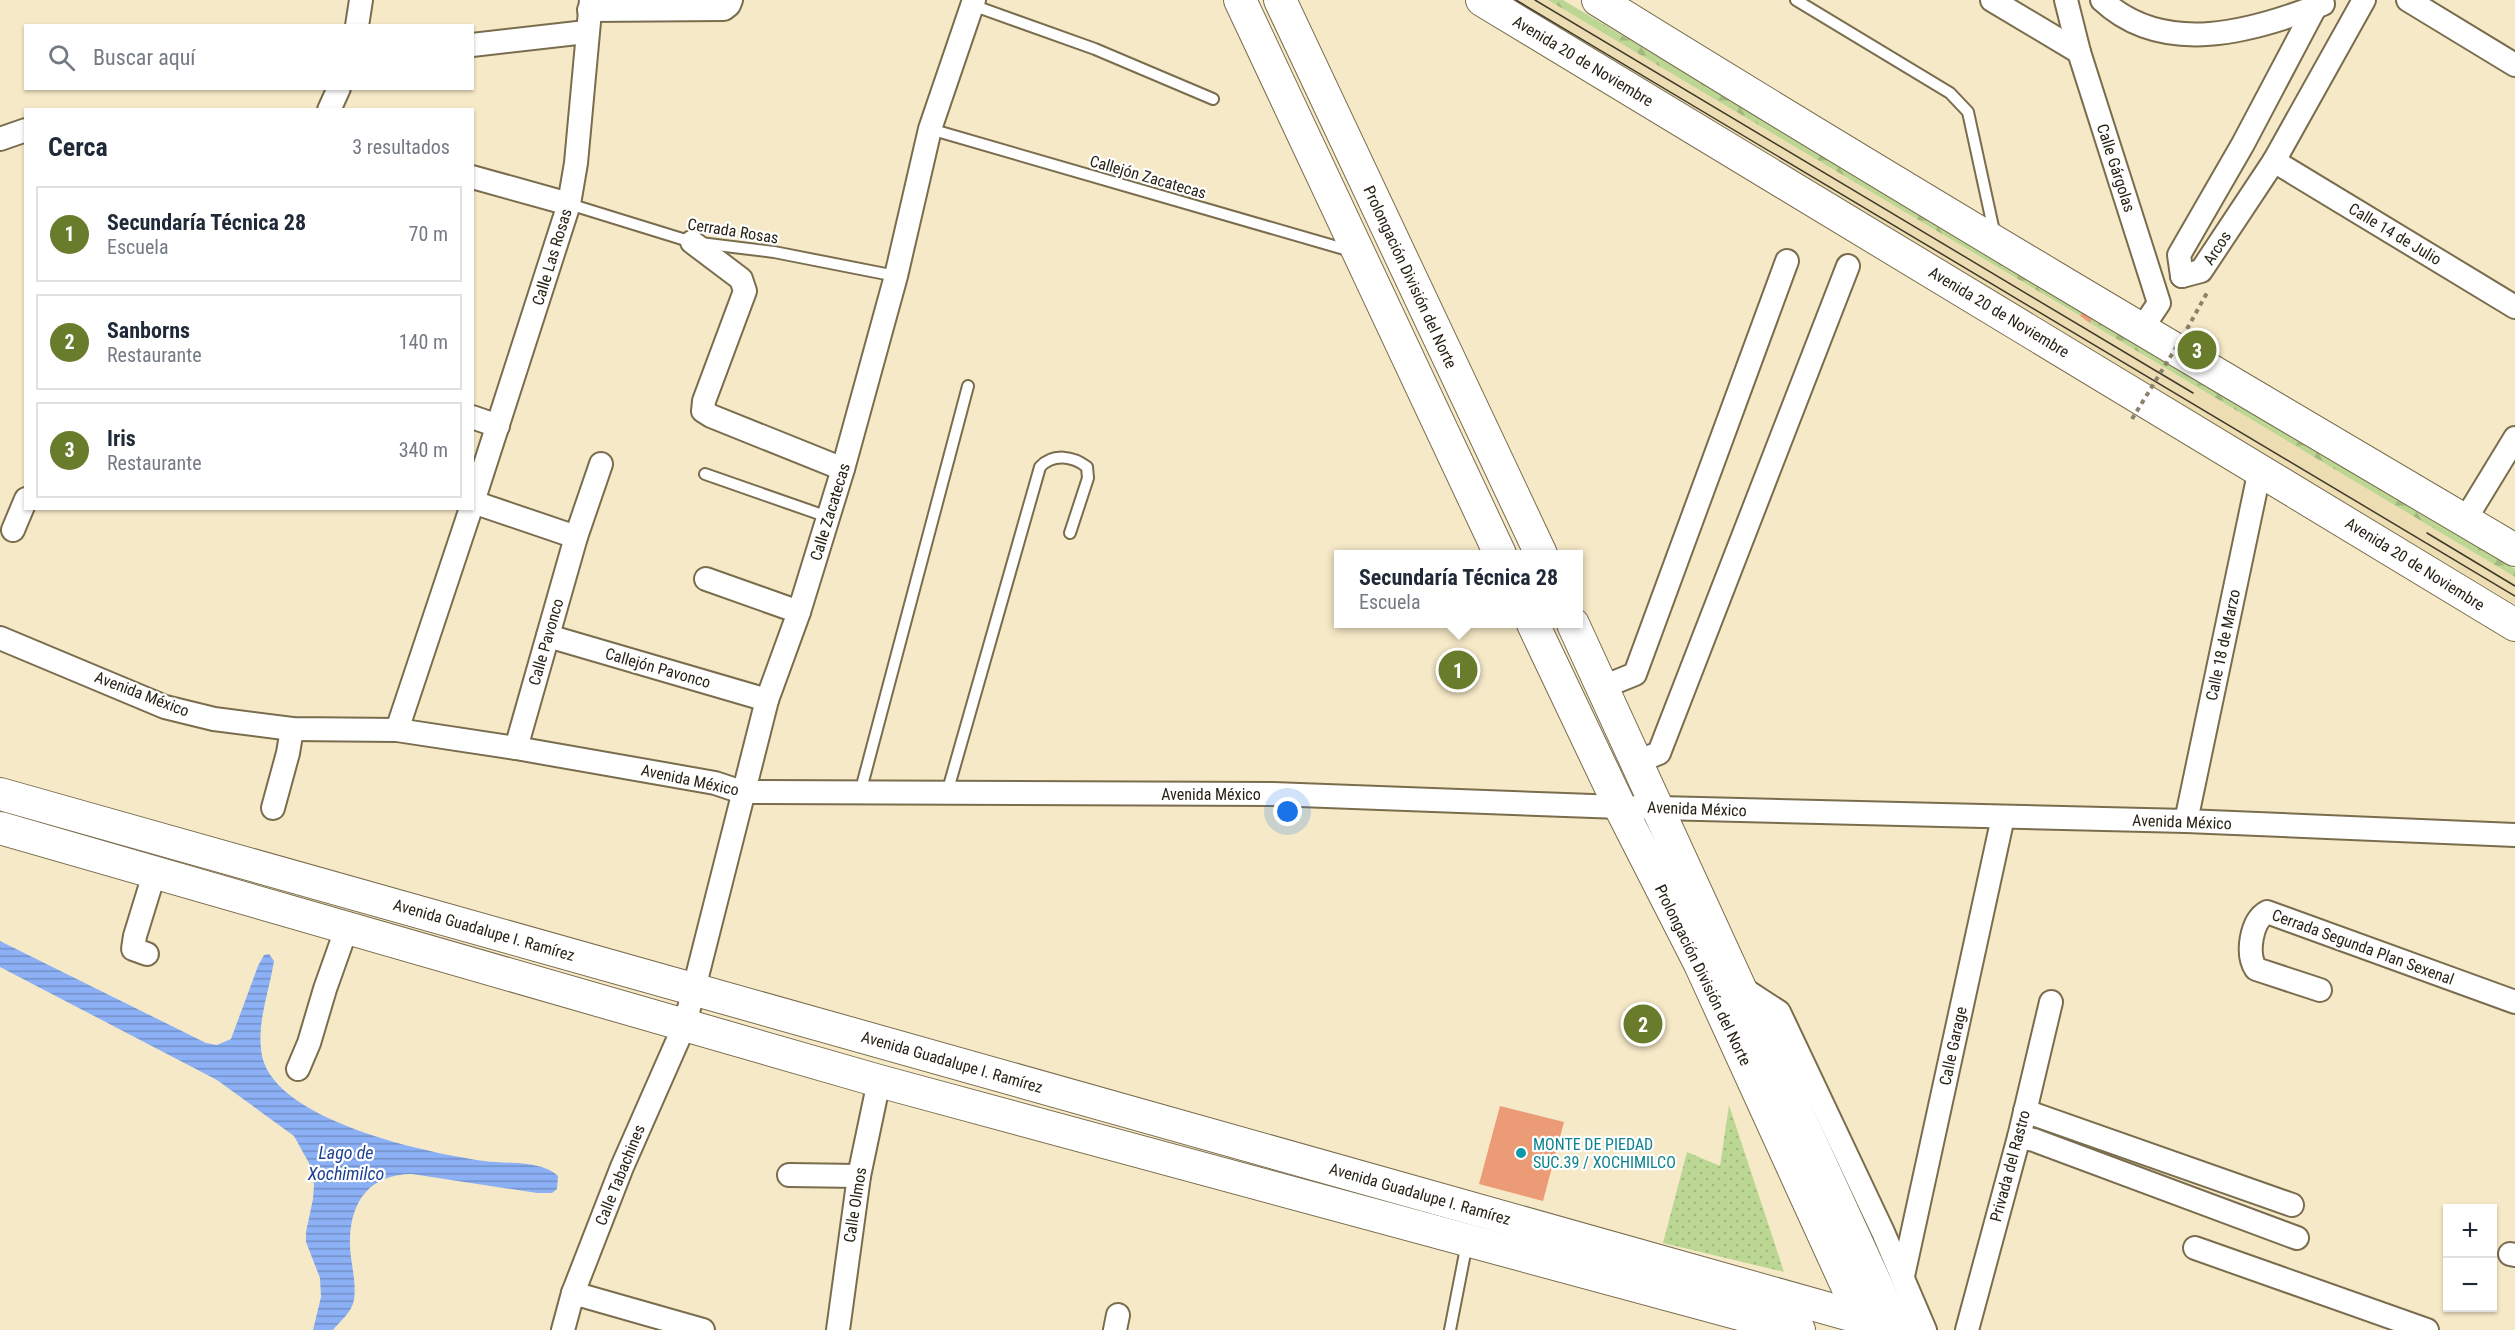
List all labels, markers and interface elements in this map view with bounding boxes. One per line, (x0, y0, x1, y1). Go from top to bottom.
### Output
street label: Avenida 20 de Noviembre (1509, 12, 1657, 110)
search box (24, 24, 474, 90)
icon: search (45, 41, 78, 74)
text: Buscar aquí (93, 45, 196, 70)
street label: Calle Gárgolas (2093, 121, 2139, 215)
text: Cerca (48, 132, 108, 162)
text: 3 resultados (352, 135, 450, 159)
street label: Callejón Zacatecas (1088, 151, 1208, 203)
street label: Prolongación División del Norte (1359, 183, 1461, 371)
street label: Calle 14 de Julio (2345, 199, 2445, 269)
street label: Calle Las Rosas (528, 206, 576, 308)
text: Secundaría Técnica 28 (107, 210, 306, 235)
street label: Cerrada Rosas (686, 214, 780, 248)
text: 1 (64, 222, 75, 246)
text: 70 m (409, 222, 448, 246)
street label: Arcos (2199, 227, 2235, 269)
text: Escuela (107, 235, 169, 259)
street label: Avenida 20 de Noviembre (1925, 263, 2073, 361)
text: Sanborns (107, 318, 190, 343)
pin: 3 (2178, 328, 2216, 372)
text: 2 (64, 330, 75, 354)
text: 140 m (399, 330, 448, 354)
text: Restaurante (107, 343, 202, 367)
text: Iris (107, 426, 136, 451)
text: 3 (64, 438, 75, 462)
text: 340 m (399, 438, 448, 462)
text: Restaurante (107, 451, 202, 475)
street label: Calle Zacatecas (806, 461, 854, 563)
street label: Avenida 20 de Noviembre (2342, 513, 2488, 615)
popup (1334, 550, 1583, 628)
text: Secundaría Técnica 28 (1359, 565, 1558, 590)
street label: Calle 18 de Marzo (2202, 588, 2244, 702)
text: Escuela (1359, 590, 1420, 614)
street label: Calle Pavonco (525, 596, 567, 688)
street label: Callejón Pavonco (603, 644, 713, 692)
pin: 1 (1438, 648, 1478, 692)
street label: Avenida México (92, 667, 192, 721)
street label: Avenida México (639, 760, 741, 800)
street label: Avenida México (1161, 785, 1261, 804)
your location (1273, 797, 1302, 826)
street label: Avenida México (1647, 798, 1747, 820)
street label: Avenida México (2132, 811, 2232, 833)
street label: Prolongación División del Norte (1651, 881, 1755, 1069)
street label: Avenida Guadalupe I. Ramírez (391, 895, 577, 965)
street label: Cerrada Segunda Plan Sexenal (2269, 905, 2457, 989)
pin: 2 (1624, 1002, 1662, 1046)
street label: Calle Garage (1935, 1005, 1971, 1087)
street label: Avenida Guadalupe I. Ramírez (859, 1027, 1045, 1097)
street label: Privada del Rastro (1986, 1108, 2034, 1224)
street label: Calle Tabachines (591, 1122, 649, 1228)
place label: MONTE DE PIEDAD SUC.39 / XOCHIMILCO (1533, 1135, 1676, 1172)
water label: Lago de Xochimilco (307, 1142, 384, 1184)
marker: MONTE DE PIEDAD SUC.39 / XOCHIMILCO (1514, 1146, 1528, 1160)
street label: Avenida Guadalupe I. Ramírez (1327, 1159, 1513, 1229)
street label: Calle Olmos (840, 1166, 870, 1244)
map controls (2443, 1204, 2497, 1312)
button: + (2443, 1204, 2497, 1258)
button: − (2443, 1258, 2497, 1312)

